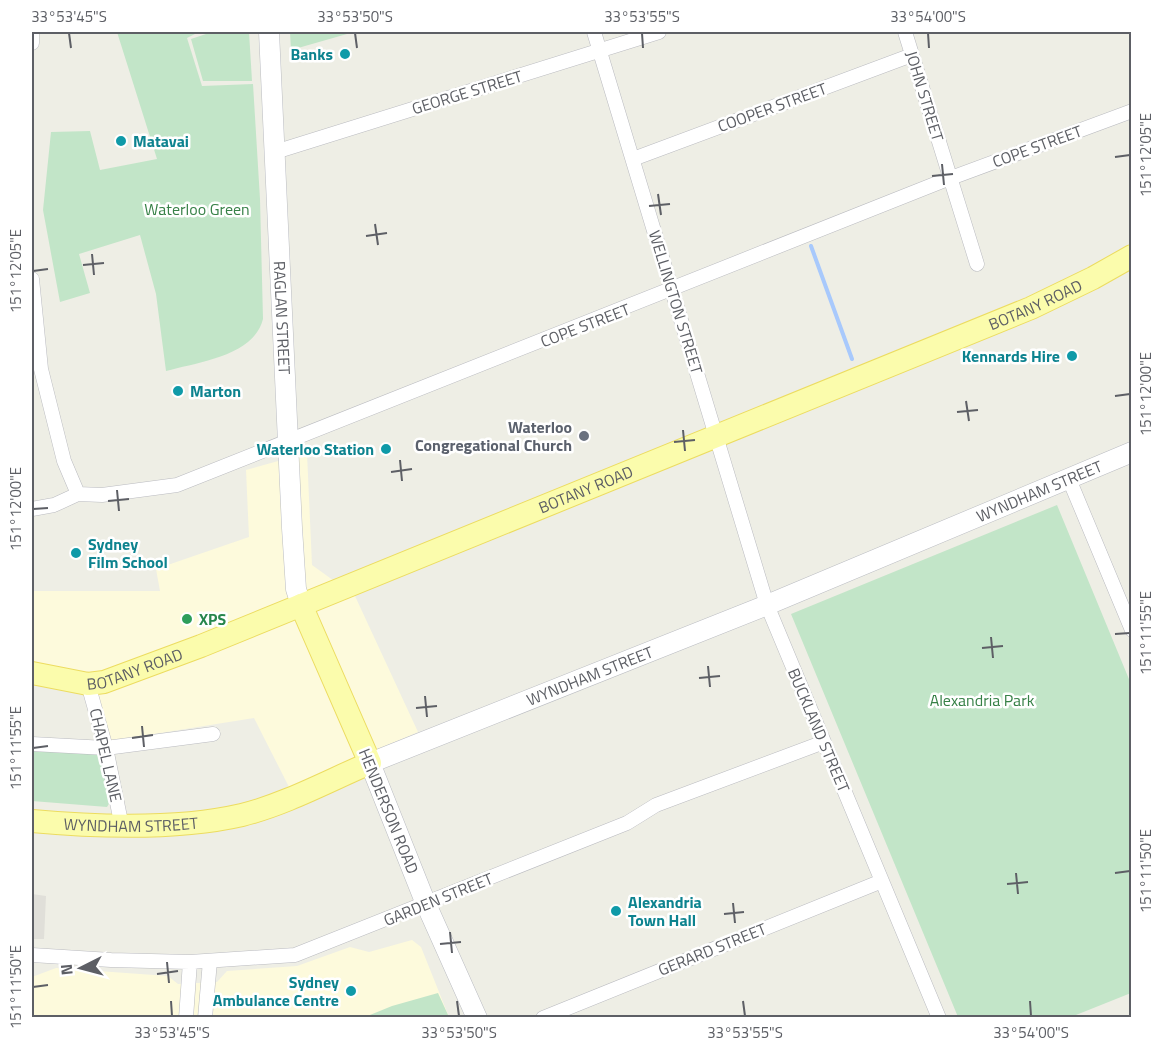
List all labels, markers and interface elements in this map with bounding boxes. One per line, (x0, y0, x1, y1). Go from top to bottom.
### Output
text: 33°53'45"S (31, 5, 107, 28)
text: 33°53'50"S (317, 5, 393, 28)
text: 33°53'55"S (604, 5, 680, 28)
text: 33°54'00"S (890, 5, 966, 28)
place label: Banks (290, 42, 333, 66)
marker: Banks (338, 47, 352, 61)
street label: JOHN STREET (900, 48, 950, 145)
street label: GEORGE STREET (409, 64, 526, 120)
street label: COOPER STREET (714, 76, 830, 138)
text: 151°12'05"E (1134, 113, 1157, 197)
street label: COPE STREET (989, 118, 1086, 173)
place label: Matavai (133, 129, 189, 153)
marker: Matavai (114, 134, 128, 148)
park label: Waterloo Green (144, 197, 250, 221)
street label: WELLINGTON STREET (643, 227, 709, 377)
text: 151°12'05"E (4, 229, 27, 313)
street label: RAGLAN STREET (268, 260, 297, 376)
street label: BOTANY ROAD (985, 273, 1086, 336)
street label: COPE STREET (537, 297, 634, 353)
place label: Kennards Hire (962, 344, 1060, 368)
marker: Kennards Hire (1065, 349, 1079, 363)
text: 151°12'00"E (1134, 352, 1157, 436)
place label: Marton (190, 379, 241, 403)
marker: Marton (171, 384, 185, 398)
place label: Waterloo Congregational Church (415, 415, 572, 457)
marker: Waterloo Congregational Church (577, 429, 591, 443)
place label: Waterloo Station (256, 437, 374, 461)
marker: Waterloo Station (379, 442, 393, 456)
street label: WYNDHAM STREET (973, 454, 1106, 528)
street label: BOTANY ROAD (535, 459, 637, 519)
text: 151°12'00"E (4, 467, 27, 551)
place label: Sydney Film School (88, 532, 168, 574)
marker: Sydney Film School (69, 546, 83, 560)
text: 151°11'55"E (1134, 591, 1157, 675)
place label: XPS (199, 607, 227, 631)
marker: XPS (180, 612, 194, 626)
street label: WYNDHAM STREET (523, 639, 657, 712)
street label: BOTANY ROAD (85, 642, 186, 696)
street label: BUCKLAND STREET (782, 664, 856, 796)
park label: Alexandria Park (930, 688, 1035, 712)
text: 151°11'55"E (4, 706, 27, 790)
street label: CHAPEL LANE (84, 706, 128, 804)
street label: HENDERSON ROAD (353, 745, 425, 877)
street label: WYNDHAM STREET (63, 810, 200, 838)
text: 151°11'50"E (1134, 829, 1157, 913)
street label: GARDEN STREET (380, 866, 497, 932)
place label: Alexandria Town Hall (628, 890, 702, 932)
marker: Alexandria Town Hall (609, 904, 623, 918)
street label: GERARD STREET (654, 916, 770, 982)
north arrow (51, 938, 111, 998)
text: 151°11'50"E (4, 945, 27, 1029)
text: N (54, 963, 79, 976)
place label: Sydney Ambulance Centre (213, 970, 339, 1012)
marker: Sydney Ambulance Centre (344, 984, 358, 998)
text: 33°53'45"S (134, 1021, 210, 1044)
text: 33°53'50"S (421, 1021, 497, 1044)
text: 33°53'55"S (707, 1021, 783, 1044)
text: 33°54'00"S (993, 1021, 1069, 1044)

